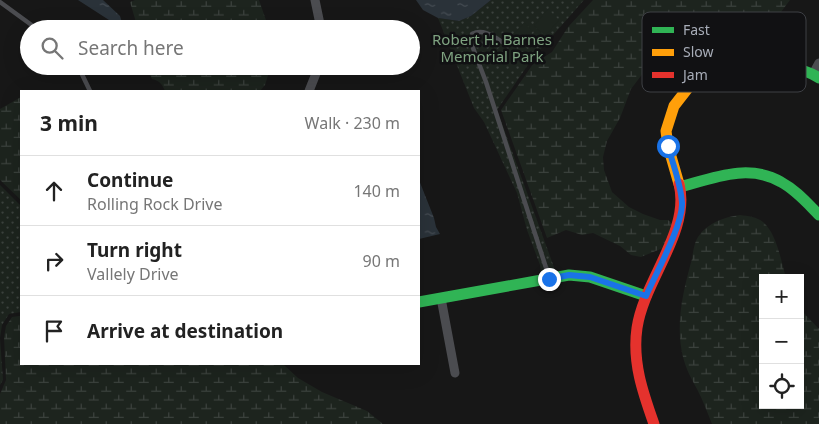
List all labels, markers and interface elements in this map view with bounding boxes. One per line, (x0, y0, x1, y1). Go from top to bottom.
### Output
legend (642, 12, 806, 92)
search box (20, 20, 420, 75)
text: Fast (683, 20, 710, 39)
park label: Robert H. Barnes Memorial Park (432, 29, 552, 66)
icon: search (38, 34, 66, 62)
text: Search here (78, 35, 184, 61)
text: Slow (683, 42, 714, 61)
text: Jam (681, 65, 708, 84)
text: 3 min (40, 109, 98, 137)
text: Walk · 230 m (305, 112, 400, 134)
route start (657, 135, 680, 158)
text: Continue (87, 167, 173, 193)
icon: ahead (40, 177, 68, 205)
text: 140 m (353, 180, 400, 202)
text: Rolling Rock Drive (87, 193, 223, 215)
text: Turn right (87, 237, 182, 263)
icon: right (40, 247, 68, 275)
text: 90 m (363, 250, 400, 272)
text: Vallely Drive (87, 263, 179, 285)
route end (538, 268, 561, 291)
map controls (759, 274, 804, 409)
button: + (759, 274, 804, 319)
icon: arrive (40, 317, 68, 345)
text: Arrive at destination (87, 318, 283, 344)
button: − (759, 319, 804, 364)
button: locate (759, 364, 804, 409)

